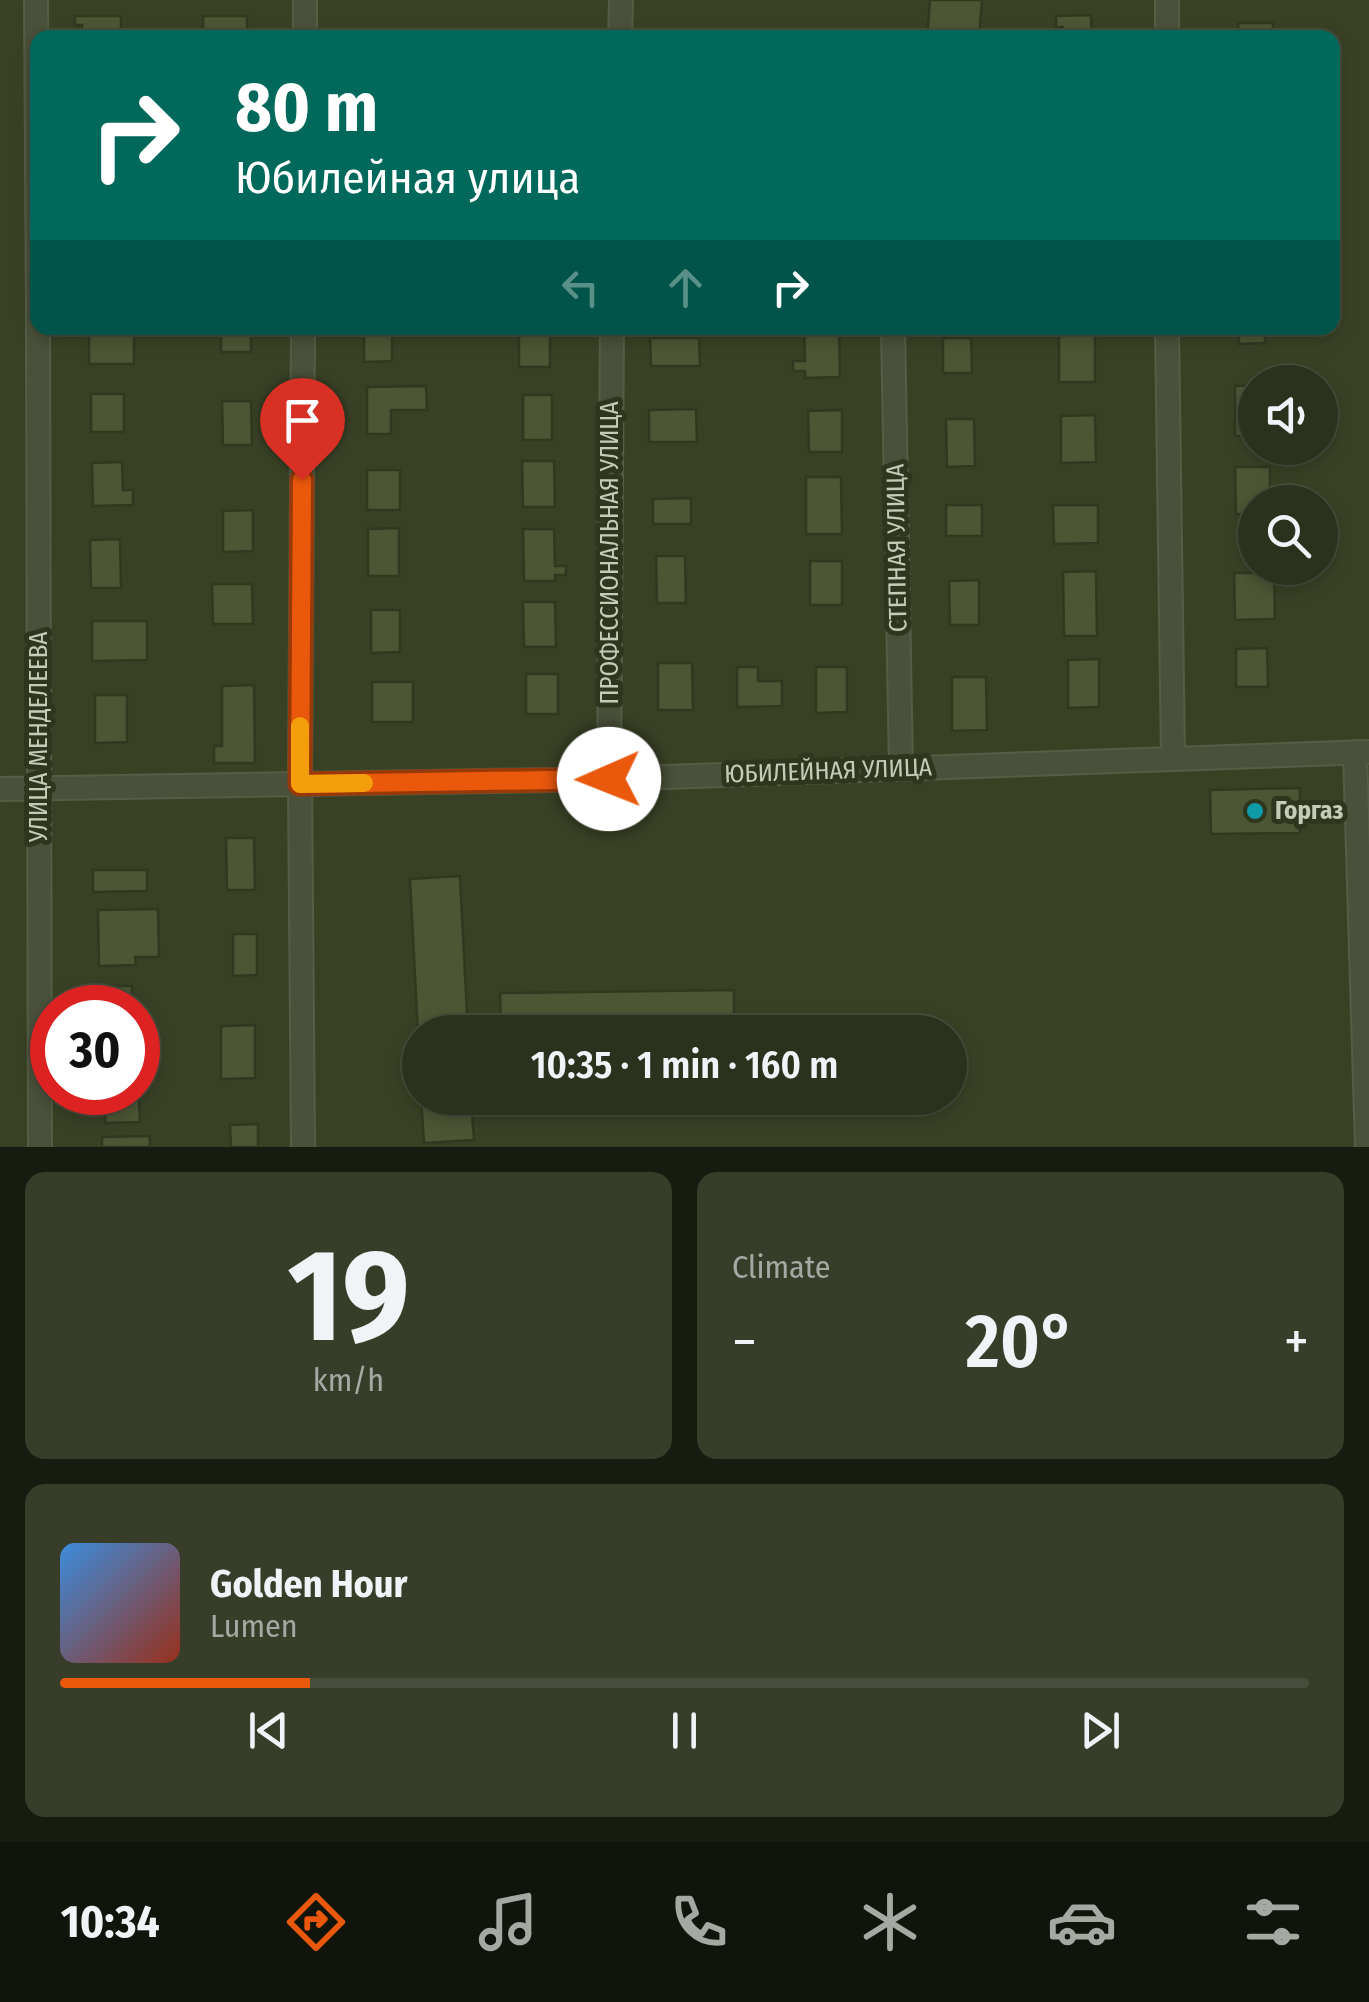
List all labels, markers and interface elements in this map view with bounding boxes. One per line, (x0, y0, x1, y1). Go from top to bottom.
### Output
text: 80 m (235, 66, 378, 150)
icon: right (70, 70, 200, 200)
text: Юбилейная улица (235, 151, 580, 205)
icon: left (553, 260, 608, 315)
icon: ahead (658, 260, 713, 315)
icon: right (763, 260, 818, 315)
map controls (1238, 365, 1338, 585)
button: sound (1238, 365, 1338, 465)
pin (260, 378, 345, 481)
icon: arrive (275, 393, 330, 448)
street label: ПРОФЕССИОНАЛЬНАЯ УЛИЦА (595, 401, 625, 705)
street label: СТЕПНАЯ УЛИЦА (881, 464, 913, 632)
button: search (1238, 485, 1338, 585)
street label: УЛИЦА МЕНДЕЛЕЕВА (24, 632, 54, 843)
position arrow (557, 727, 661, 831)
street label: ЮБИЛЕЙНАЯ УЛИЦА (724, 751, 932, 790)
place label: Горгаз (1275, 796, 1344, 826)
marker: Горгаз (1244, 800, 1266, 822)
speed limit sign: 30 (30, 985, 160, 1115)
text: 10:35 · 1 min · 160 m (531, 1042, 838, 1088)
text: 19 (287, 1218, 410, 1374)
text: Climate (732, 1248, 831, 1286)
text: 20° (965, 1297, 1075, 1387)
text: − (732, 1309, 757, 1375)
text: + (1284, 1309, 1309, 1375)
text: km/h (313, 1361, 384, 1399)
text: Golden Hour (210, 1561, 408, 1607)
text: Lumen (210, 1607, 298, 1645)
icon: previous (241, 1703, 296, 1758)
icon: pause (657, 1703, 712, 1758)
icon: next (1073, 1703, 1128, 1758)
icon: directions (281, 1887, 351, 1957)
icon: music (473, 1887, 543, 1957)
icon: phone (664, 1887, 734, 1957)
icon: climate (855, 1887, 925, 1957)
icon: car (1047, 1887, 1117, 1957)
icon: filters (1238, 1887, 1308, 1957)
text: 10:34 (61, 1895, 160, 1949)

